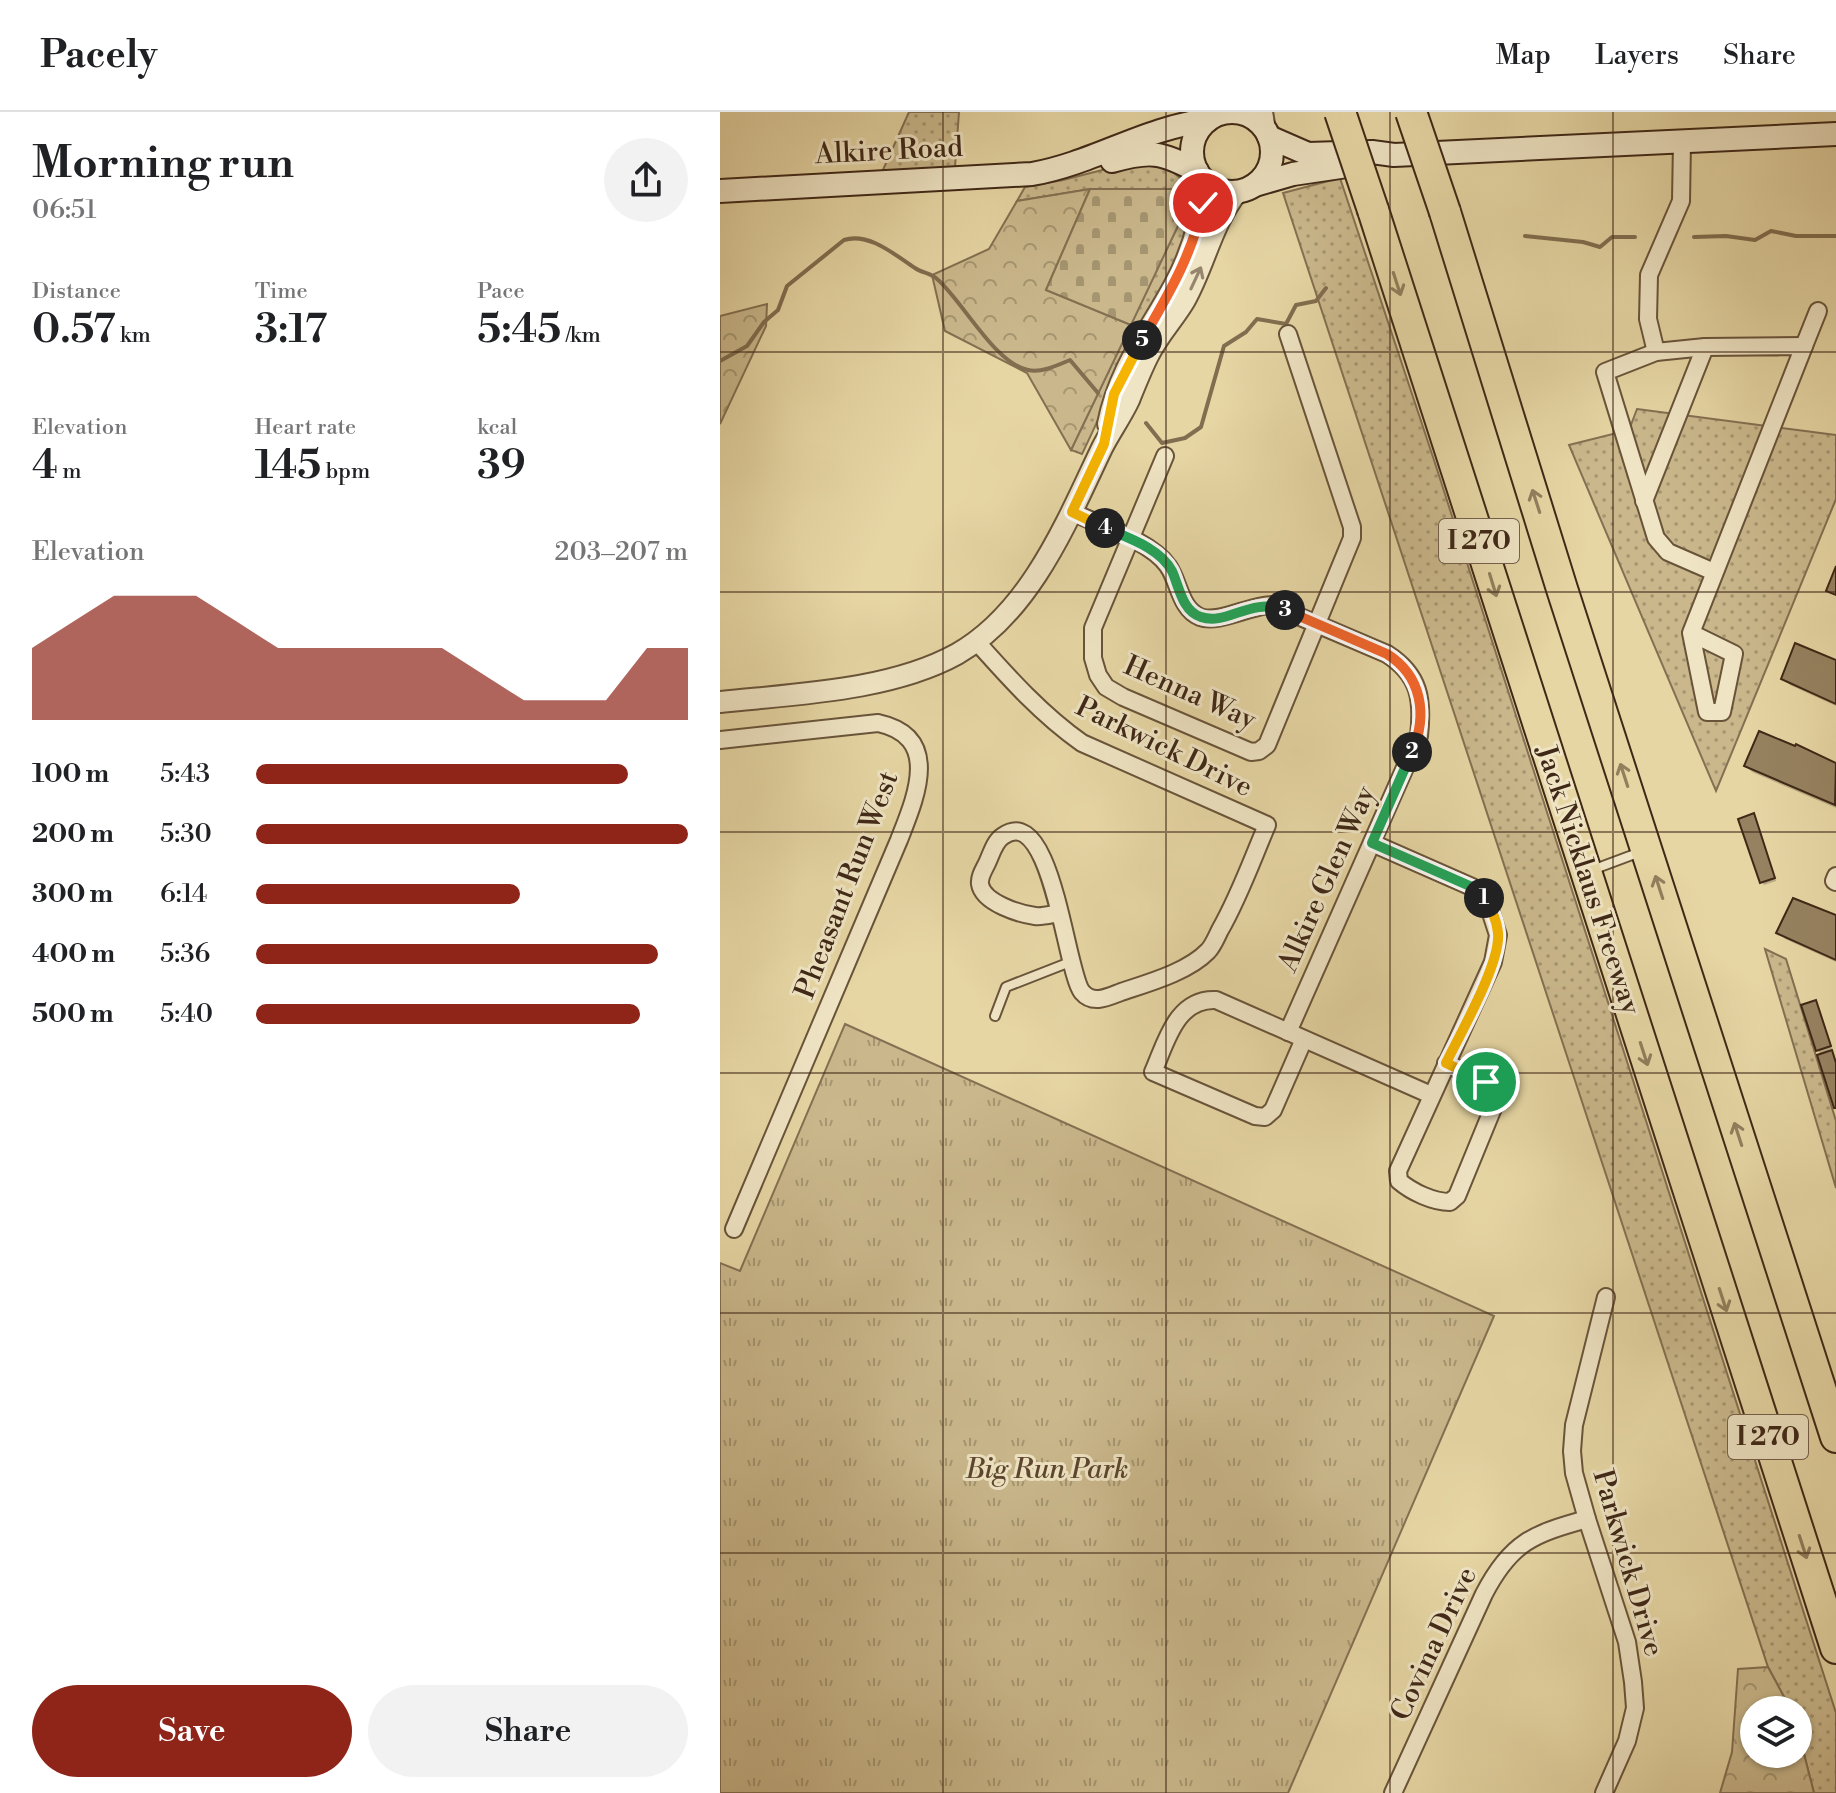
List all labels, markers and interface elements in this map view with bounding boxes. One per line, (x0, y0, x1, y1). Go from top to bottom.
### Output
text: Pacely (40, 32, 157, 79)
text: Map (1496, 38, 1551, 73)
text: Layers (1595, 38, 1679, 73)
text: Share (1723, 38, 1796, 73)
street label: Alkire Road (813, 130, 964, 172)
text: Morning run (32, 136, 294, 191)
button: share (604, 138, 688, 222)
pin (1169, 169, 1237, 237)
icon: check (1181, 181, 1225, 225)
text: 06:51 (32, 194, 96, 226)
one-way arrow (1189, 266, 1204, 290)
one-way arrow (1391, 271, 1405, 296)
text: Distance (32, 278, 121, 305)
text: Time (255, 278, 308, 305)
text: Pace (477, 278, 525, 305)
text: 0.57 (32, 305, 116, 355)
text: 3:17 (255, 305, 327, 355)
text: 5:45 (477, 305, 561, 355)
pin: 5 (1122, 320, 1162, 360)
text: km (116, 322, 151, 349)
text: /km (561, 322, 601, 349)
text: 5 (1135, 326, 1149, 353)
text: Elevation (32, 414, 127, 441)
text: Heart rate (255, 414, 356, 441)
text: kcal (477, 414, 517, 441)
text: 4 (32, 441, 58, 491)
text: 145 (255, 441, 321, 491)
text: 39 (477, 441, 526, 491)
text: m (58, 458, 82, 485)
text: bpm (321, 458, 370, 485)
one-way arrow (1528, 489, 1542, 514)
pin: 4 (1085, 508, 1125, 548)
text: 4 (1098, 514, 1112, 541)
road number: I 270 (1439, 519, 1519, 563)
text: Elevation (32, 536, 145, 568)
text: 203–207 m (555, 536, 688, 568)
one-way arrow (1486, 571, 1501, 597)
pin: 3 (1265, 590, 1305, 630)
text: 3 (1278, 596, 1292, 623)
street label: Henna Way (1118, 648, 1262, 738)
street label: Parkwick Drive (1070, 689, 1258, 805)
pin: 2 (1392, 732, 1432, 772)
text: 2 (1405, 738, 1419, 765)
street label: Jack Nicklaus Freeway (1528, 740, 1648, 1019)
text: 100 m (32, 758, 109, 790)
text: 5:43 (160, 758, 210, 790)
one-way arrow (1615, 763, 1630, 788)
street label: Pheasant Run West (788, 766, 907, 1004)
street label: Alkire Glen Way (1270, 780, 1384, 978)
text: 200 m (32, 818, 114, 850)
text: 5:30 (160, 818, 212, 850)
one-way arrow (1651, 874, 1666, 900)
text: 300 m (32, 878, 113, 910)
text: 6:14 (160, 878, 207, 910)
pin: 1 (1464, 878, 1504, 918)
text: 1 (1479, 884, 1489, 911)
text: 400 m (32, 938, 115, 970)
text: 5:36 (160, 938, 210, 970)
text: 500 m (32, 998, 114, 1030)
text: 5:40 (160, 998, 213, 1030)
one-way arrow (1637, 1040, 1652, 1066)
pin (1452, 1048, 1520, 1116)
icon: arrive (1464, 1060, 1508, 1104)
one-way arrow (1729, 1122, 1744, 1147)
one-way arrow (1717, 1287, 1731, 1312)
road number: I 270 (1728, 1415, 1808, 1459)
park label: Big Run Park (965, 1452, 1128, 1487)
street label: Parkwick Drive (1585, 1466, 1671, 1660)
one-way arrow (1797, 1535, 1812, 1560)
street label: Covina Drive (1383, 1562, 1485, 1726)
button: Save (32, 1685, 352, 1777)
button: Share (368, 1685, 688, 1777)
map controls (1740, 1696, 1812, 1768)
button: layers (1740, 1696, 1812, 1768)

